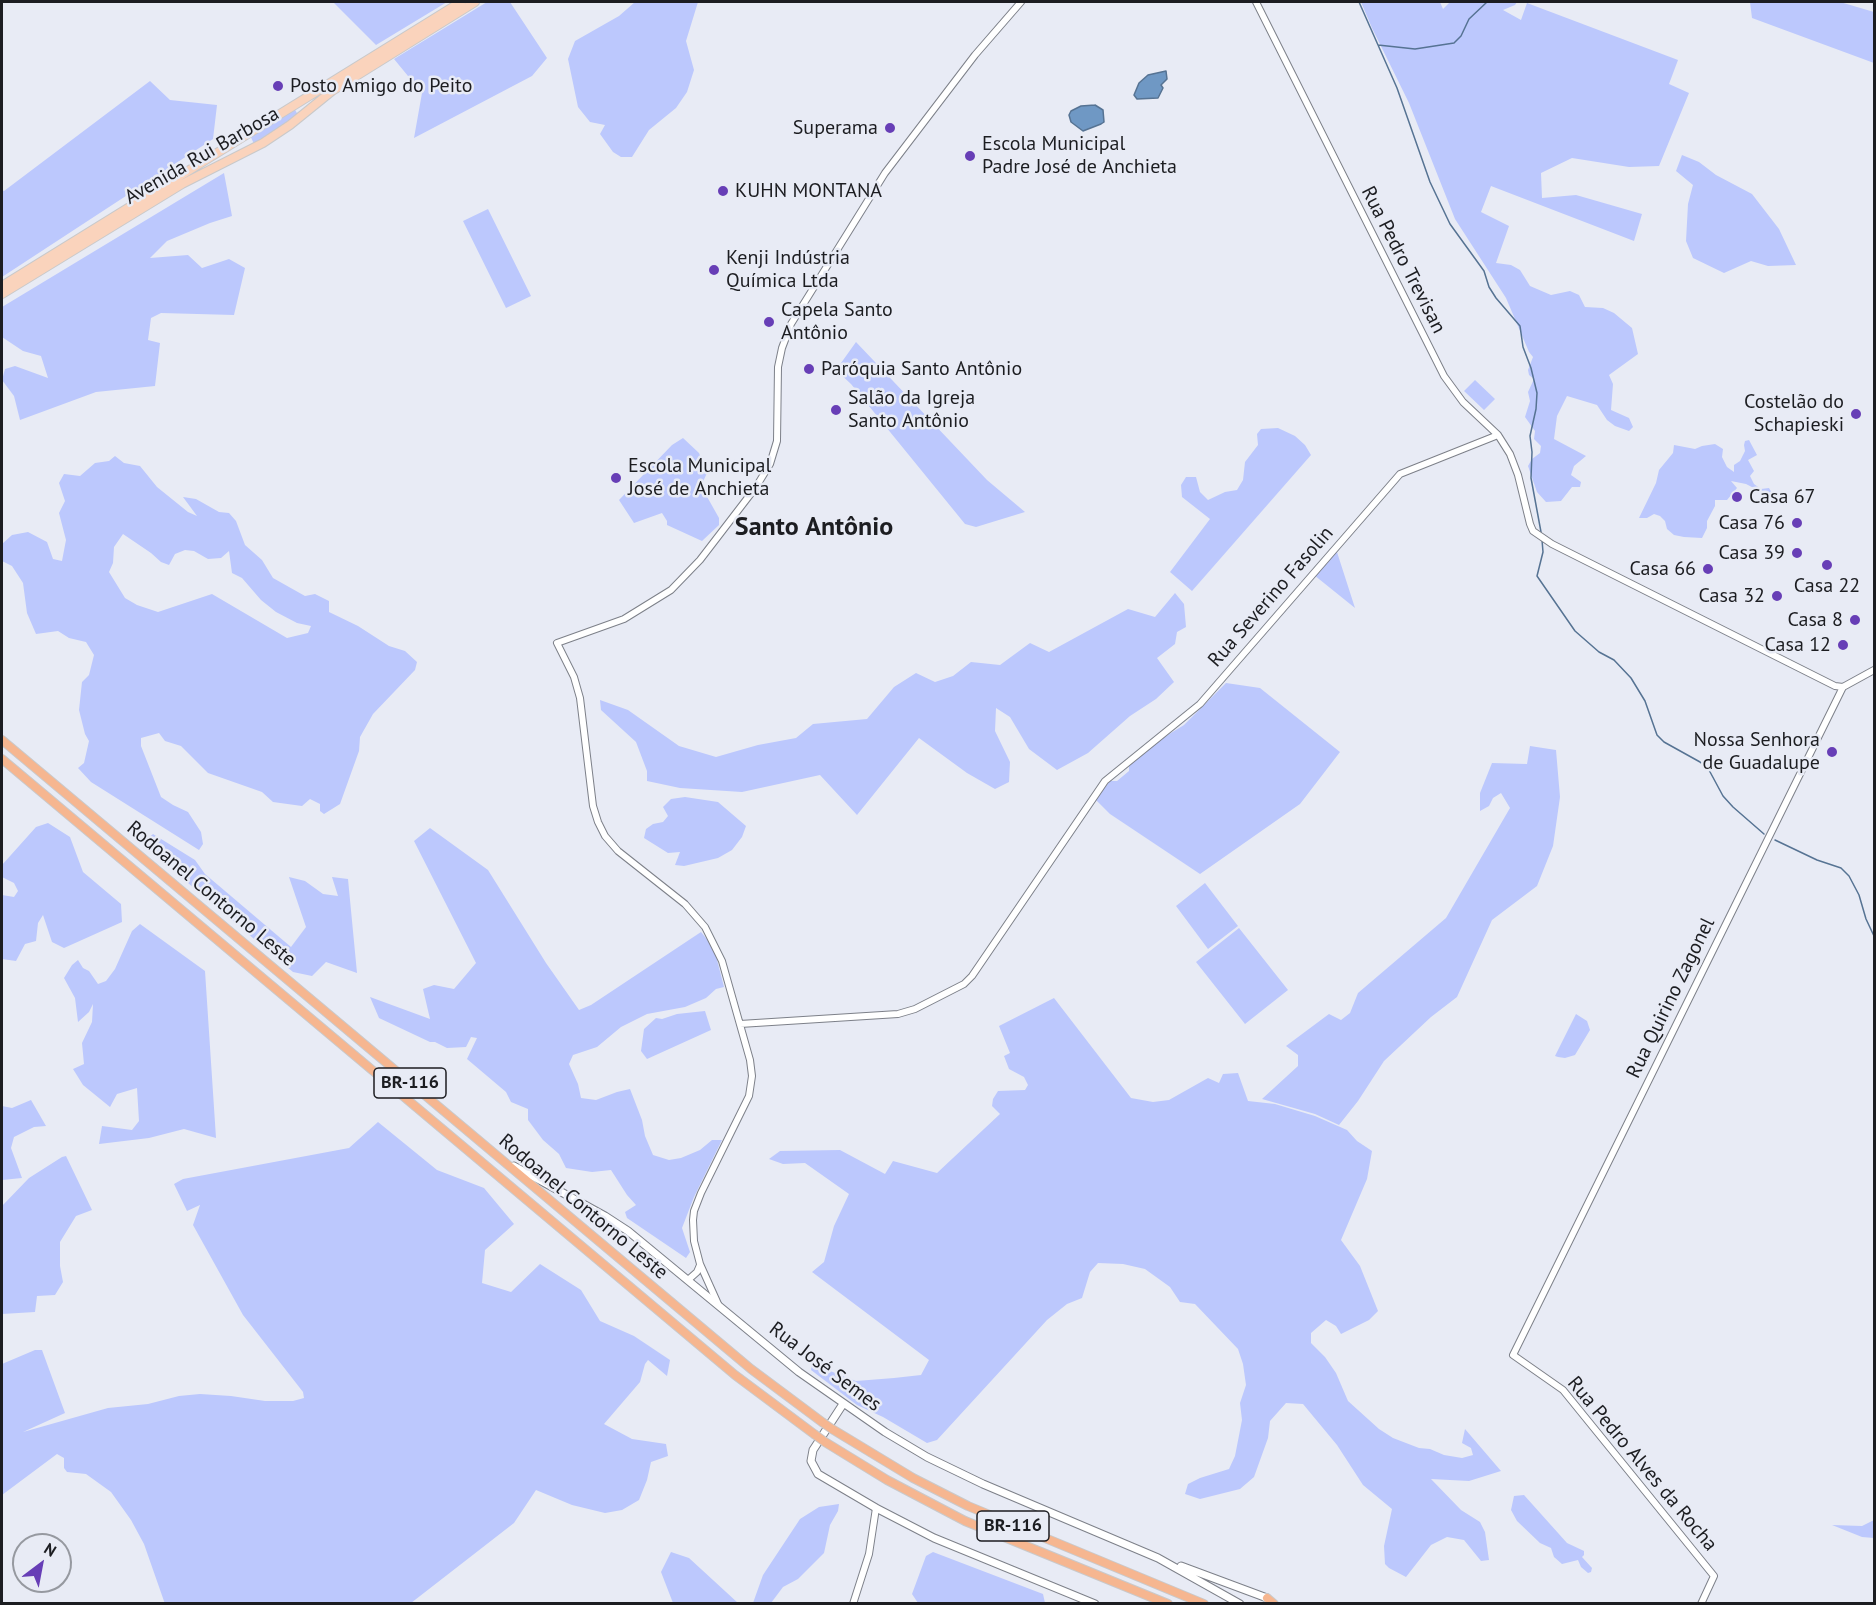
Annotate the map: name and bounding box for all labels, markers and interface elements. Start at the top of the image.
place label: Posto Amigo do Peito [290,74,472,98]
marker: Posto Amigo do Peito [271,79,285,93]
street label: Avenida Rui Barbosa [121,102,283,210]
place label: Superama [793,116,878,140]
marker: Superama [883,121,897,135]
place label: Escola Municipal Padre José de Anchieta [982,132,1177,179]
marker: Escola Municipal Padre José de Anchieta [963,149,977,163]
place label: KUHN MONTANA [735,179,882,203]
street label: Rua Pedro Trevisan [1356,182,1450,338]
marker: KUHN MONTANA [716,184,730,198]
place label: Kenji Indústria Química Ltda [726,246,850,293]
marker: Kenji Indústria Química Ltda [707,263,721,277]
place label: Capela Santo Antônio [781,298,893,345]
marker: Capela Santo Antônio [762,315,776,329]
place label: Paróquia Santo Antônio [821,357,1022,381]
marker: Paróquia Santo Antônio [802,362,816,376]
place label: Salão da Igreja Santo Antônio [848,386,975,433]
place label: Costelão do Schapieski [1744,390,1844,437]
marker: Salão da Igreja Santo Antônio [829,403,843,417]
marker: Costelão do Schapieski [1849,407,1863,421]
place label: Escola Municipal José de Anchieta [628,454,771,501]
marker: Escola Municipal José de Anchieta [609,471,623,485]
place label: Casa 67 [1749,485,1815,509]
marker: Casa 67 [1730,490,1744,504]
place label: Casa 76 [1719,511,1785,535]
district label: Santo Antônio [735,512,893,544]
marker: Casa 76 [1790,516,1804,530]
street label: Rua Severino Fasolin [1203,522,1339,672]
place label: Casa 39 [1719,541,1785,565]
marker: Casa 39 [1790,546,1804,560]
place label: Casa 66 [1630,557,1696,581]
marker: Casa 22 [1820,558,1834,572]
marker: Casa 66 [1701,562,1715,576]
place label: Casa 22 [1794,574,1860,598]
place label: Casa 32 [1699,584,1765,608]
marker: Casa 32 [1770,589,1784,603]
place label: Casa 8 [1787,608,1843,632]
marker: Casa 8 [1848,613,1862,627]
place label: Casa 12 [1765,633,1831,657]
marker: Casa 12 [1836,638,1850,652]
place label: Nossa Senhora de Guadalupe [1694,728,1820,775]
marker: Nossa Senhora de Guadalupe [1825,745,1839,759]
street label: Rodoanel Contorno Leste [122,816,300,972]
street label: Rua Quirino Zagonel [1622,914,1720,1082]
road number: BR-116 [374,1068,446,1098]
street label: Rodoanel Contorno Leste [494,1129,672,1285]
street label: Rua José Semes [764,1317,886,1417]
street label: Rua Pedro Alves da Rocha [1562,1372,1722,1556]
road number: BR-116 [977,1511,1049,1541]
north arrow [12,1533,72,1593]
text: N [41,1538,60,1561]

